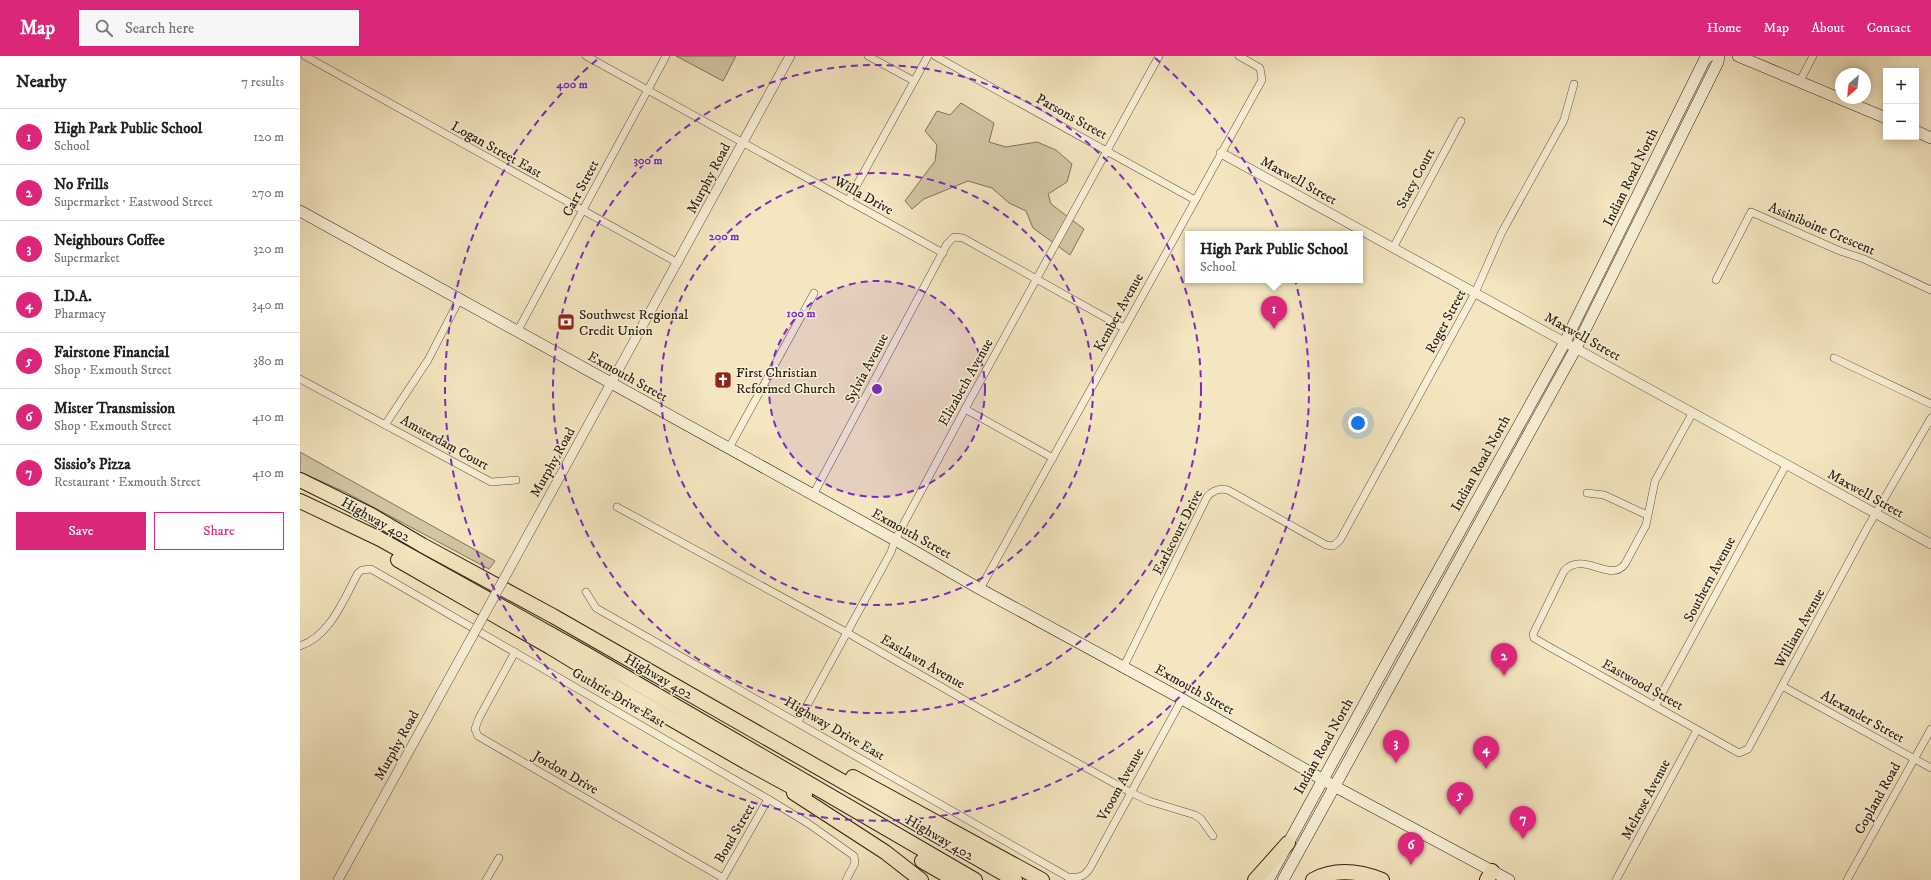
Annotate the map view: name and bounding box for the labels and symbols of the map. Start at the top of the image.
north arrow [1835,68,1871,104]
text: 400 m [555,77,588,92]
street label: Parsons Street [1033,90,1111,144]
street label: Logan Street East [448,117,546,183]
street label: Indian Road North [1599,125,1663,229]
street label: Murphy Road [683,140,735,217]
street label: Stacy Court [1392,145,1440,212]
street label: Maxwell Street [1257,152,1340,210]
text: 300 m [634,153,662,168]
street label: Carr Street [558,157,604,220]
street label: Willa Drive [830,172,896,220]
street label: Assiniboine Crescent [1765,198,1878,260]
text: 200 m [709,229,739,244]
street label: Kember Avenue [1090,270,1148,355]
street label: Roger Street [1422,286,1470,357]
pin: 1 [1261,296,1287,329]
place label: Southwest Regional Credit Union [579,306,689,340]
text: 100 m [787,306,815,321]
street label: Maxwell Street [1541,308,1624,366]
bank icon: Southwest Regional Credit Union [556,312,576,332]
street label: Sylvia Avenue [841,330,893,407]
street label: Elizabeth Avenue [934,335,997,429]
street label: Exmouth Street [584,347,671,407]
place label: First Christian Reformed Church [736,364,836,398]
church icon: First Christian Reformed Church [713,370,733,390]
centre of rings [870,382,884,396]
street label: Amsterdam Court [397,411,492,475]
street label: Indian Road North [1447,412,1515,515]
your location [1348,413,1368,433]
street label: Murphy Road [526,424,580,501]
street label: Maxwell Street [1824,465,1907,523]
street label: Earlscourt Drive [1149,487,1207,578]
street label: Highway 402 [338,493,413,546]
street label: Exmouth Street [868,504,955,564]
street label: Southern Avenue [1680,533,1740,625]
street label: William Avenue [1770,585,1829,672]
street label: Eastlawn Avenue [877,630,968,693]
pin: 2 [1491,643,1517,676]
street label: Highway 402 [621,650,696,704]
street label: Eastwood Street [1599,655,1687,715]
street label: Exmouth Street [1151,660,1238,720]
street label: Guthrie Drive East [568,664,669,732]
street label: Alexander Street [1817,686,1908,748]
street label: Highway Drive East [781,693,888,765]
street label: Indian Road North [1290,695,1358,798]
street label: Murphy Road [370,707,424,784]
pin: 3 [1383,730,1409,763]
pin: 4 [1473,736,1499,769]
street label: Vroom Avenue [1093,745,1148,825]
street label: Jordon Drive [528,746,602,799]
street label: Melrose Avenue [1617,756,1675,843]
street label: Copland Road [1851,759,1905,838]
pin: 5 [1447,782,1473,815]
street label: Bond Street [711,800,759,867]
pin: 7 [1510,806,1536,839]
street label: Highway 402 [902,811,977,865]
pin: 6 [1398,832,1424,865]

